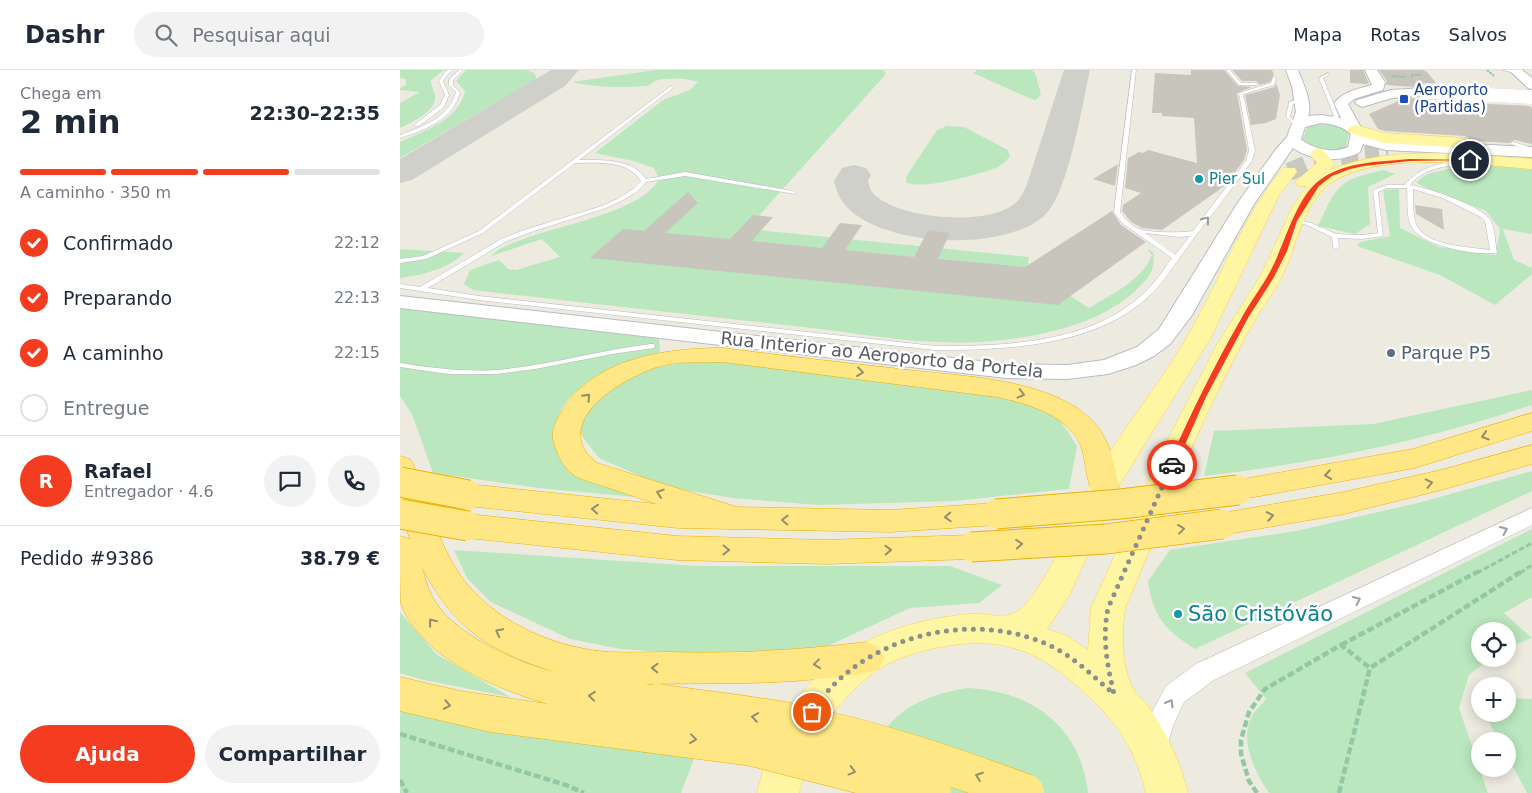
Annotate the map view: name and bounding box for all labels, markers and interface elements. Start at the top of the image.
search box [134,12,484,57]
text: Dashr [25,21,104,49]
icon: search [152,21,180,49]
text: Pesquisar aqui [192,24,331,46]
text: Mapa [1293,24,1342,45]
text: Rotas [1370,24,1421,45]
text: Salvos [1449,24,1507,45]
place label: Aeroporto (Partidas) [1414,81,1488,116]
text: Chega em [20,84,102,103]
marker: Aeroporto (Partidas) [1398,93,1410,105]
text: 22:30–22:35 [250,102,380,124]
text: 2 min [20,103,121,141]
pin [1449,139,1491,181]
icon: home [1456,146,1484,174]
place label: Pier Sul [1209,170,1265,188]
marker: Pier Sul [1193,173,1205,185]
text: A caminho · 350 m [20,183,171,202]
one-way arrow [1200,216,1209,225]
icon: check [20,229,48,257]
text: Confirmado [63,232,173,254]
text: 22:12 [334,233,380,252]
icon: check [20,284,48,312]
text: Preparando [63,287,172,309]
text: 22:13 [334,288,380,307]
street label: Rua Interior ao Aeroporto da Portela [719,327,1045,382]
icon: check [20,339,48,367]
text: A caminho [63,342,164,364]
place label: Parque P5 [1401,342,1491,363]
text: 22:15 [334,343,380,362]
marker: Parque P5 [1385,347,1397,359]
one-way arrow [856,366,864,377]
one-way arrow [1016,388,1025,399]
one-way arrow [581,394,590,403]
text: Entregue [63,397,149,419]
one-way arrow [1482,431,1490,441]
courier [1147,440,1197,490]
icon: car [1158,451,1186,479]
button: chat [264,455,316,507]
button: phone [328,455,380,507]
text: Rafael [84,460,152,482]
text: R [39,470,53,492]
one-way arrow [1323,470,1332,480]
one-way arrow [1425,478,1434,489]
text: Entregador · 4.6 [84,482,214,501]
one-way arrow [656,489,664,499]
one-way arrow [591,504,599,515]
one-way arrow [1266,511,1275,521]
one-way arrow [943,512,951,523]
one-way arrow [781,514,789,525]
one-way arrow [1177,524,1185,535]
one-way arrow [1499,526,1508,536]
one-way arrow [1015,539,1023,550]
one-way arrow [722,544,730,555]
one-way arrow [885,545,893,555]
text: Pedido #9386 [20,547,154,569]
text: 38.79 € [300,547,380,569]
one-way arrow [1352,595,1361,606]
place label: São Cristóvão [1188,602,1333,626]
marker: São Cristóvão [1172,608,1184,620]
one-way arrow [430,619,438,628]
map controls [1471,622,1516,777]
button: locate [1471,622,1516,667]
one-way arrow [495,628,504,638]
one-way arrow [813,658,821,669]
one-way arrow [651,663,659,674]
button: + [1471,677,1516,722]
one-way arrow [587,691,595,702]
pin [791,691,833,733]
icon: bag [798,698,826,726]
one-way arrow [1164,699,1174,708]
one-way arrow [443,700,452,710]
one-way arrow [750,712,759,722]
button: Ajuda [20,725,195,783]
button: Compartilhar [205,725,380,783]
button: − [1471,732,1516,777]
one-way arrow [689,734,698,744]
one-way arrow [848,765,857,776]
one-way arrow [975,772,984,782]

